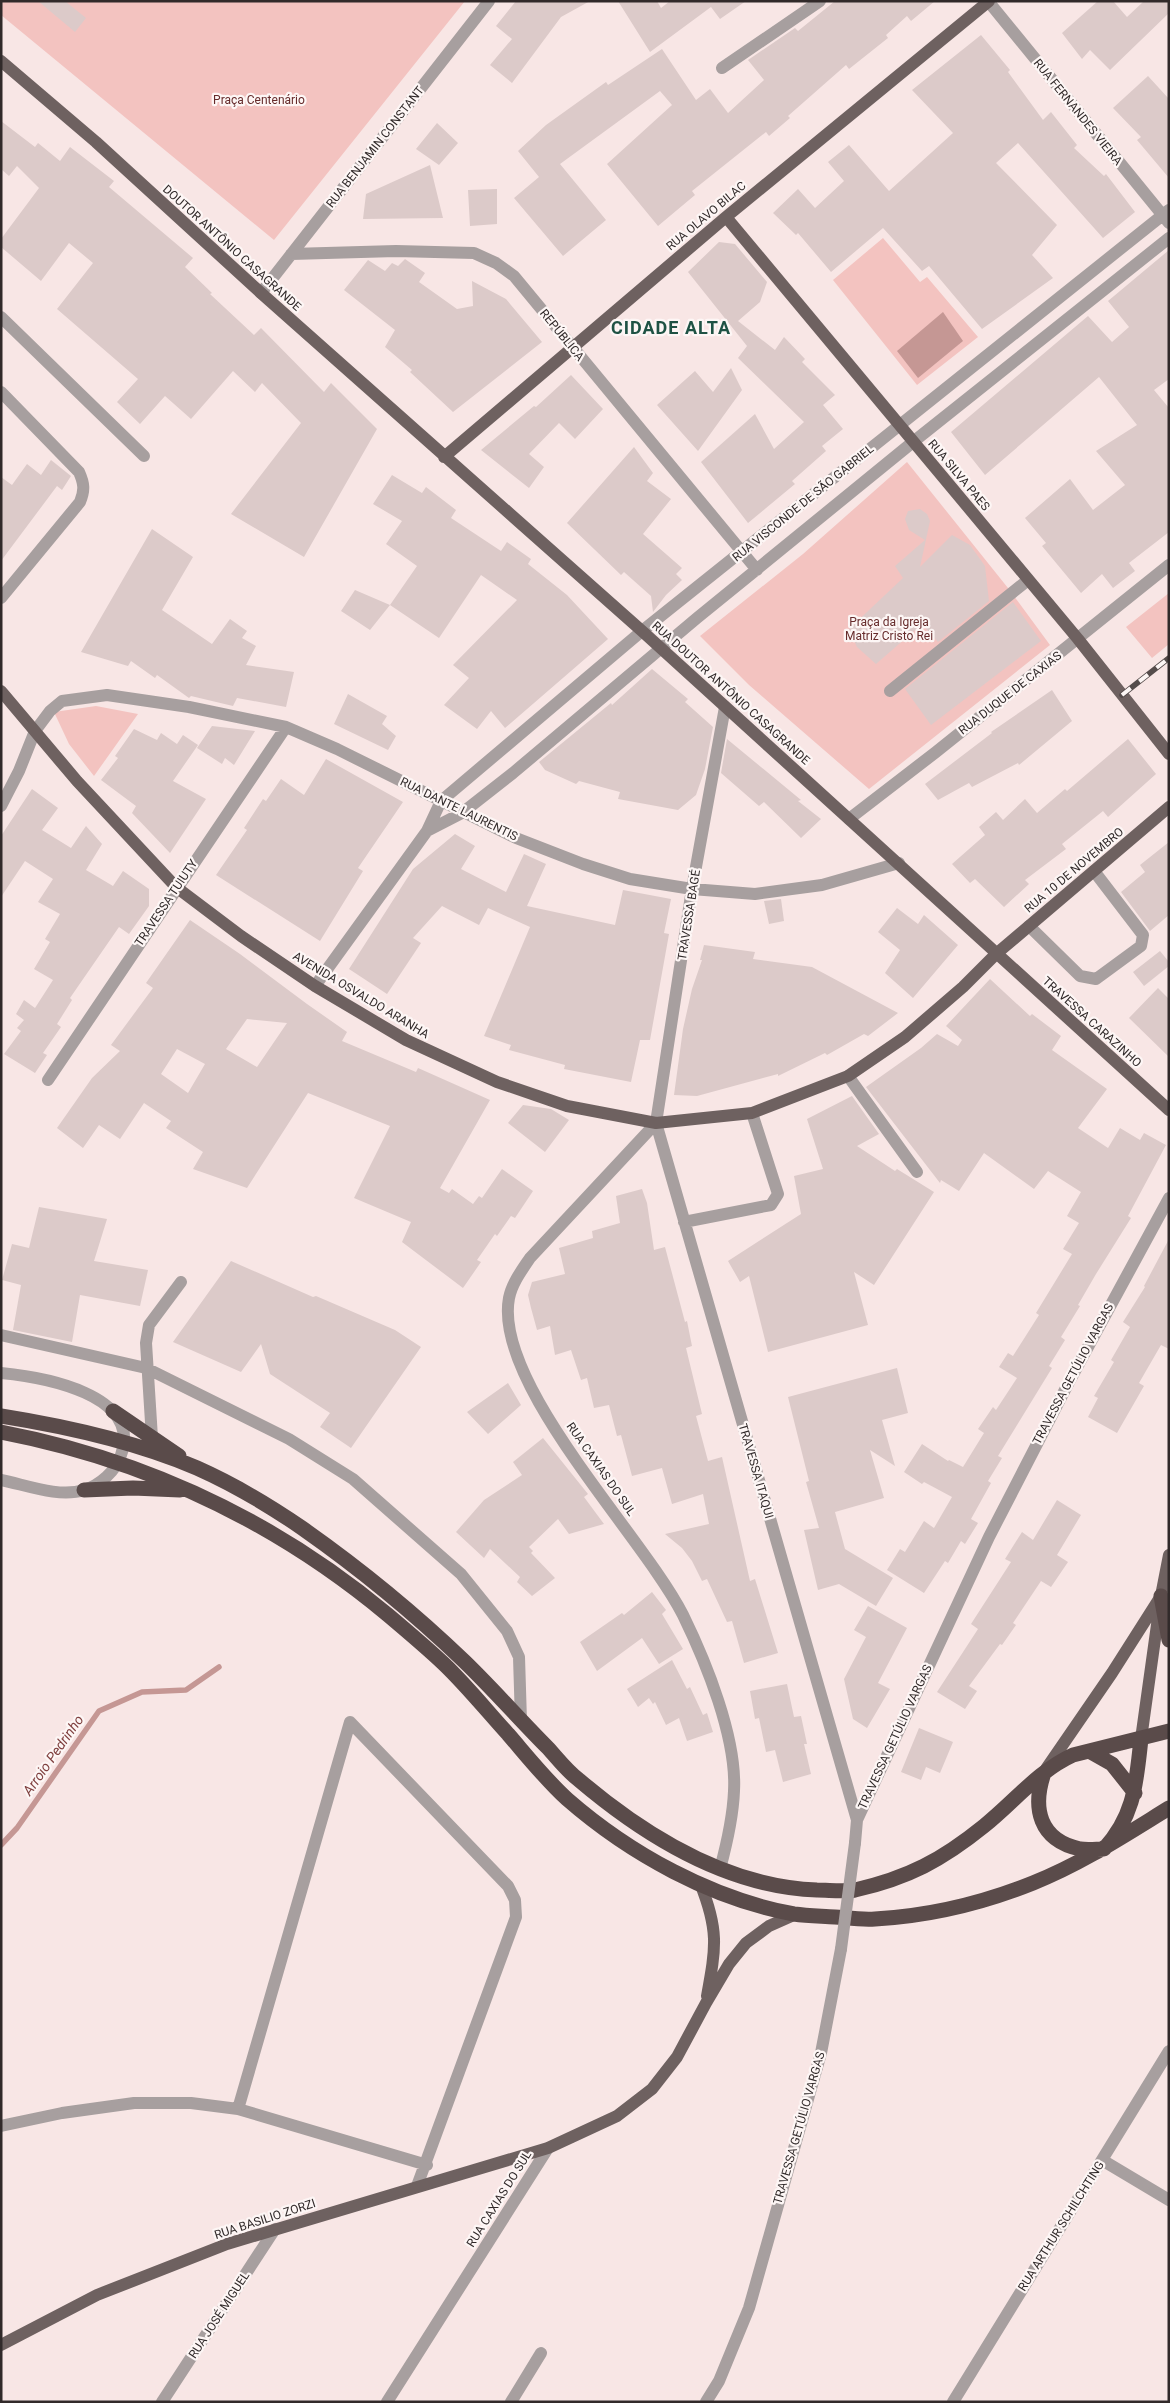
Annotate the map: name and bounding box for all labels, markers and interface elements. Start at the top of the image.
street label: RUA FERNANDES VIEIRA [1031,56,1125,168]
street label: RUA BENJAMIN CONSTANT [323,84,427,210]
park label: Praça Centenário [213,93,305,107]
street label: RUA OLAVO BILAC [663,178,749,253]
street label: DOUTOR ANTÔNIO CASAGRANDE [160,181,305,314]
street label: REPÚBLICA [537,306,588,364]
district label: CIDADE ALTA [611,317,731,338]
street label: RUA SILVA PAES [925,437,993,513]
street label: RUA VISCONDE DE SÃO GABRIEL [728,440,877,564]
park label: Praça da Igreja Matriz Cristo Rei [845,615,933,643]
street label: RUA DOUTOR ANTÔNIO CASAGRANDE [649,618,813,768]
street label: RUA DUQUE DE CAXIAS [956,649,1064,737]
street label: RUA DANTE LAURENTIS [398,774,520,844]
street label: RUA 10 DE NOVEMBRO [1022,825,1126,915]
street label: TRAVESSA TUIUTY [132,856,201,949]
street label: TRAVESSA BAGÉ [674,868,703,961]
street label: AVENIDA OSVALDO ARANHA [290,949,432,1041]
street label: TRAVESSA CARAZINHO [1040,974,1144,1070]
street label: TRAVESSA GETÚLIO VARGAS [1029,1301,1116,1447]
street label: RUA CAXIAS DO SUL [563,1420,639,1519]
street label: TRAVESSA ITAQUI [736,1422,776,1520]
street label: TRAVESSA GETÚLIO VARGAS [854,1662,935,1812]
water label: Arroio Pedrinho [19,1712,87,1799]
street label: TRAVESSA GETÚLIO VARGAS [770,2050,827,2206]
street label: RUA CAXIAS DO SUL [464,2148,535,2250]
street label: RUA ARTHUR SCHILCHTING [1015,2158,1107,2294]
street label: RUA BASILIO ZORZI [213,2196,317,2242]
street label: RUA JOSÉ MIGUEL [185,2268,253,2361]

